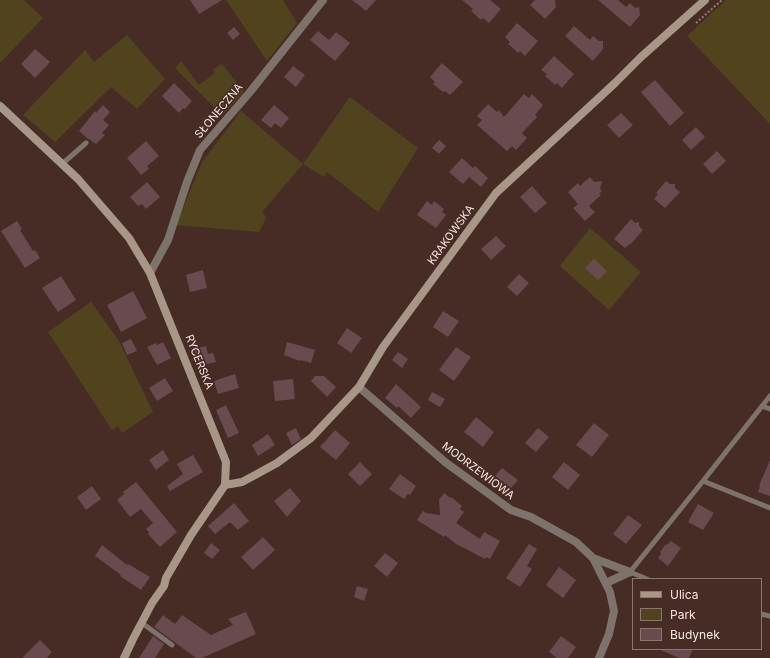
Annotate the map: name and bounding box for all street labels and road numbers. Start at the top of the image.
street label: SŁONECZNA [192,81,246,141]
street label: KRAKOWSKA [425,203,477,267]
street label: RYCERSKA [182,333,216,391]
street label: MODRZEWIOWA [439,440,517,502]

